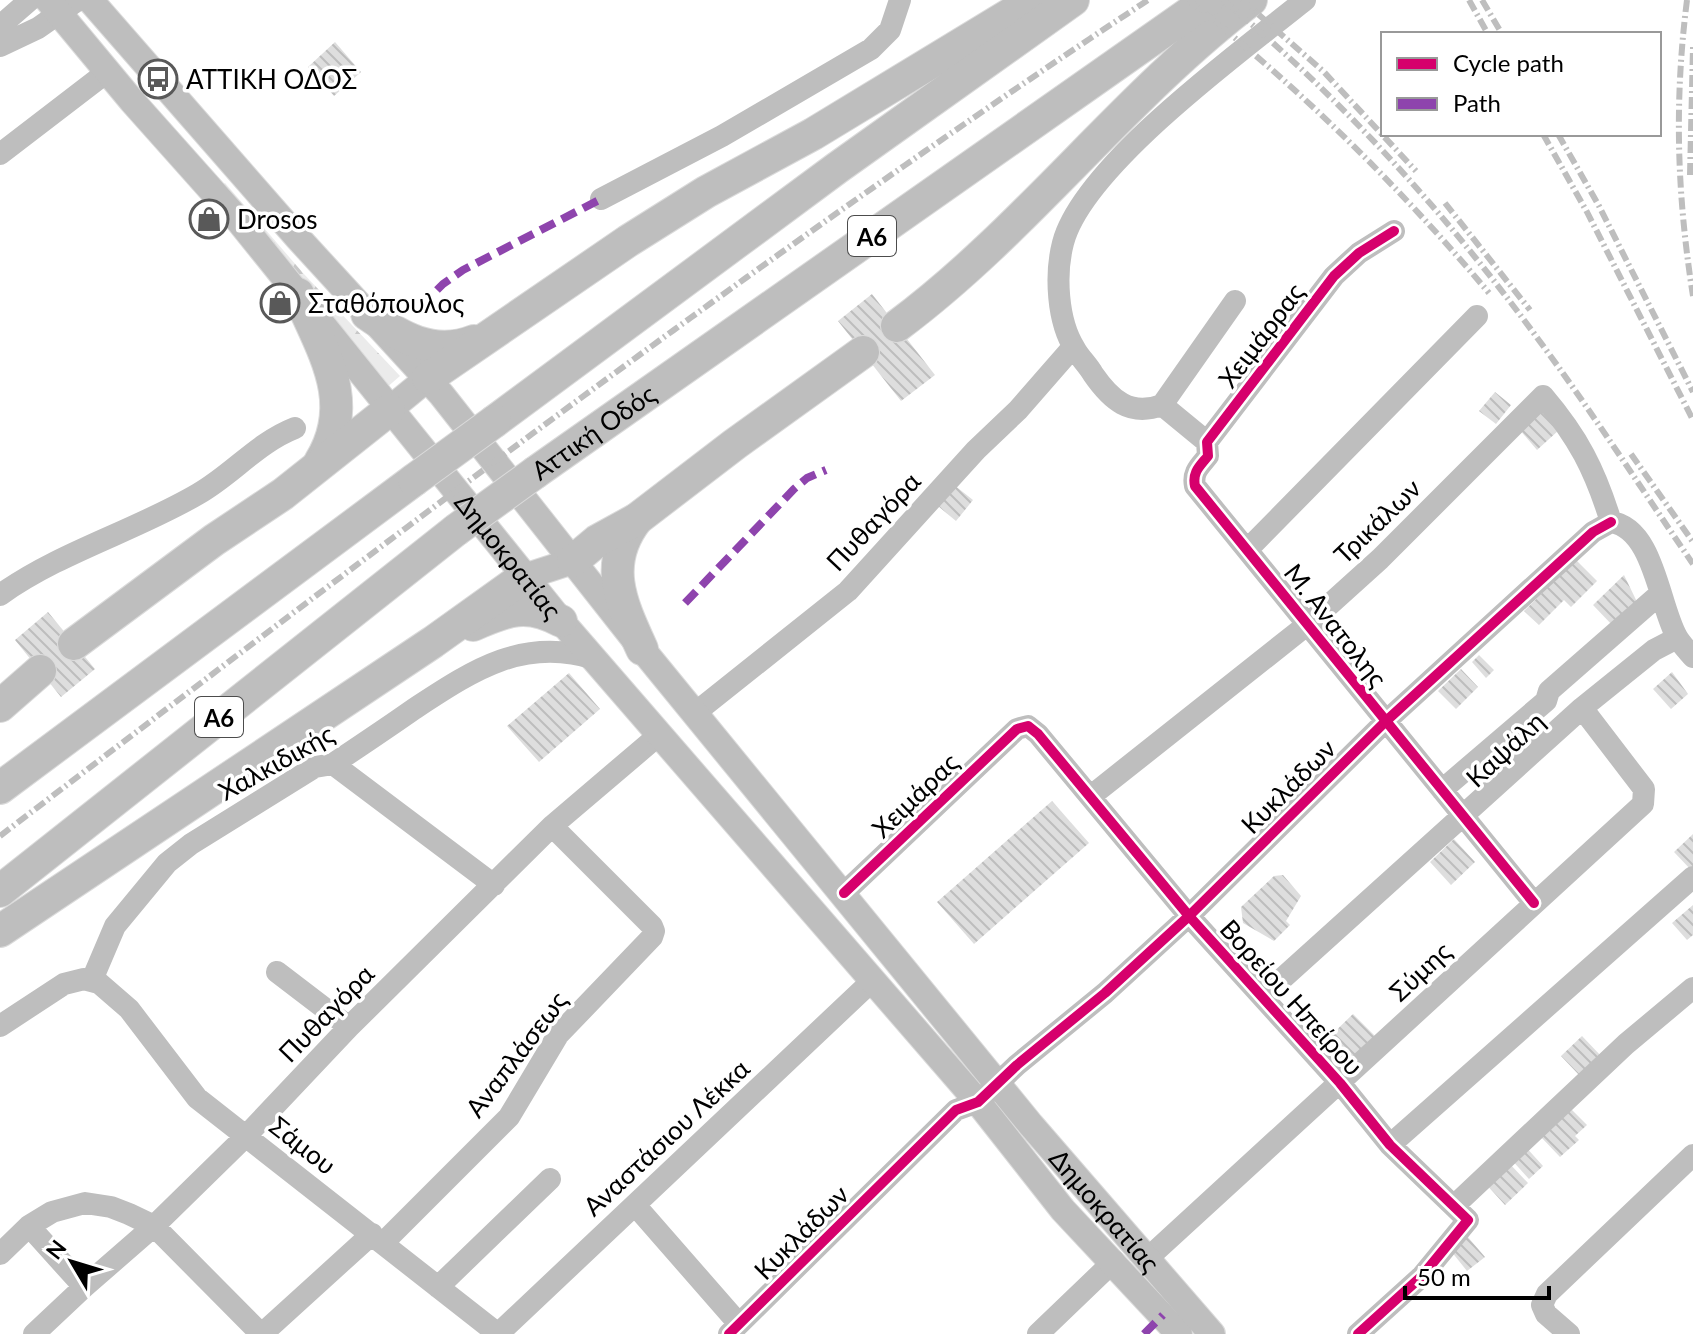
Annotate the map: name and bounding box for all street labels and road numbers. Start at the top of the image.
road number: Α6 [848,216,896,256]
street label: Χειμάρρας [1211,276,1311,394]
street label: Αττική Οδός [525,377,662,486]
street label: Πυθαγόρα [819,465,927,577]
street label: Τρικάλων [1327,472,1427,570]
street label: Δημοκρατίας [448,487,569,625]
street label: Μ. Ανατολης [1278,557,1394,693]
road number: Α6 [195,697,243,737]
street label: Καψάλη [1459,705,1551,793]
street label: Χαλκιδικής [213,717,339,807]
street label: Κυκλάδων [1234,732,1342,840]
street label: Χειμάρας [865,746,965,844]
street label: Βορείου Ηπείρου [1214,913,1370,1081]
street label: Σύμης [1383,935,1457,1007]
street label: Πυθαγόρα [272,957,381,1068]
street label: Αναπλάσεως [458,985,574,1123]
street label: Αναστάσιου Λέκκα [576,1051,756,1222]
street label: Σάμου [264,1109,342,1181]
street label: Δημοκρατίας [1043,1142,1167,1278]
street label: Κυκλάδων [747,1178,855,1286]

